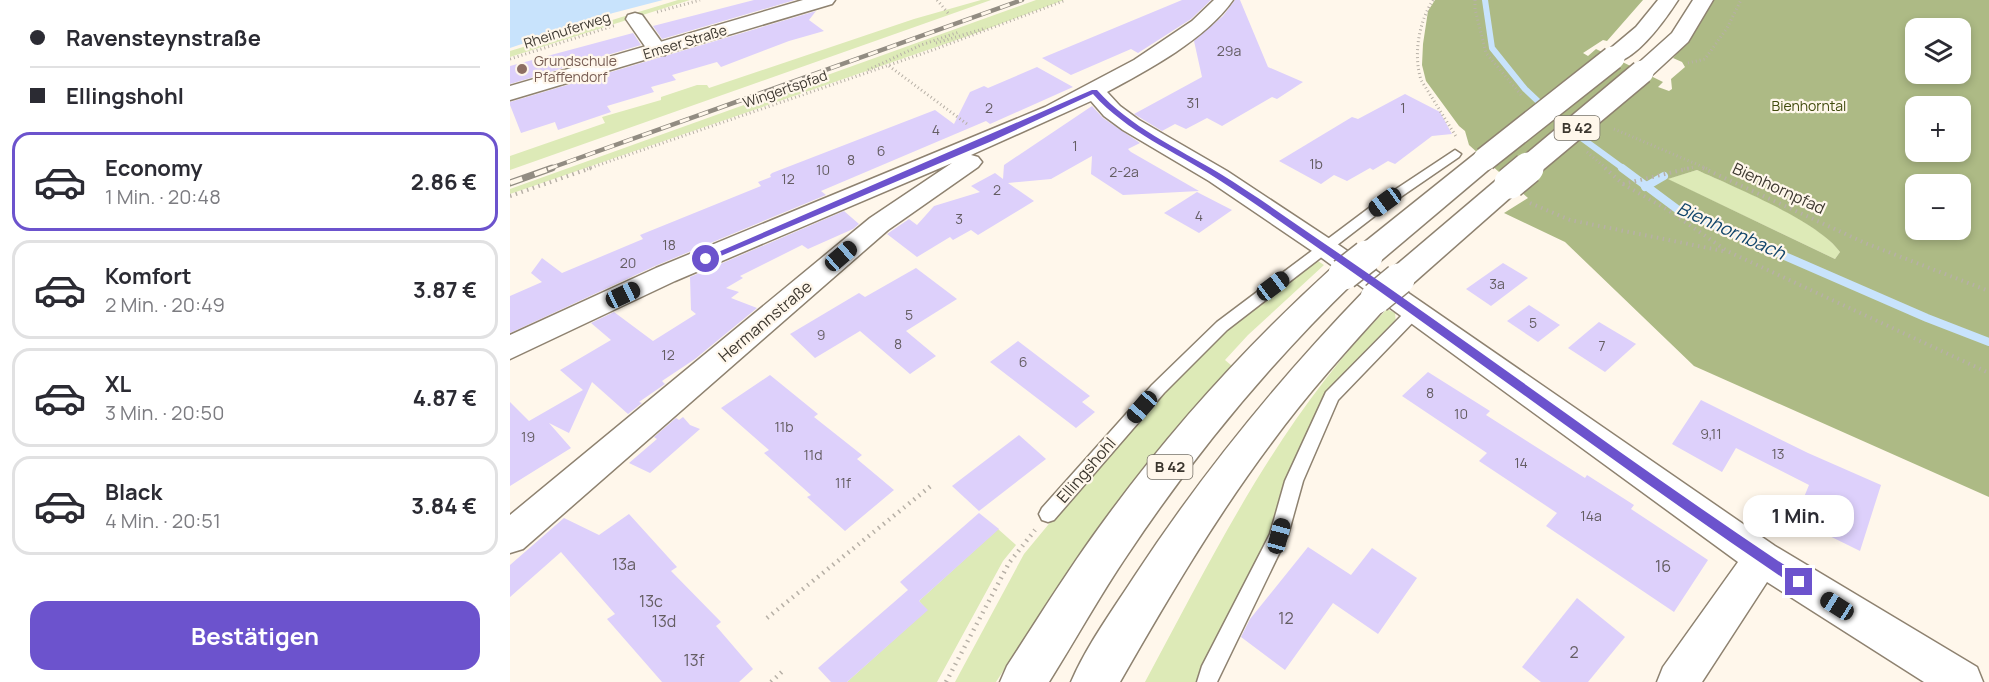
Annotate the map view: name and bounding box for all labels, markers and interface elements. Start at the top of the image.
street label: Rheinuferweg [521,7,613,52]
map controls [1905,18,1971,240]
button: layers [1905,18,1971,84]
street label: Emser Straße [641,20,729,63]
text: Ravensteynstraße [66,23,261,53]
house number: 29a [1217,41,1241,60]
place label: Grundschule Pfaffendorf [534,51,617,86]
marker: Grundschule Pfaffendorf [515,62,529,76]
street label: Wingertspfad [740,65,830,112]
text: Ellingshohl [66,81,184,111]
house number: 31 [1186,93,1200,112]
park label: Bienhorntal [1772,96,1846,115]
button: + [1905,96,1971,162]
house number: 2 [985,98,993,117]
house number: 1 [1400,98,1406,117]
road number: B 42 [1554,116,1600,140]
house number: 4 [932,120,940,139]
house number: 1 [1072,136,1078,155]
house number: 6 [877,141,885,160]
house number: 8 [847,150,855,169]
text: Economy [105,153,203,183]
house number: 1b [1309,154,1323,173]
icon: car [33,155,87,209]
street label: Bienhornpfad [1729,157,1829,219]
house number: 10 [816,160,830,179]
house number: 2-2a [1109,162,1139,181]
text: 2.86 € [411,167,477,197]
house number: 12 [781,169,795,188]
button: − [1905,174,1971,240]
house number: 2 [993,180,1001,199]
text: 1 Min. · 20:48 [105,183,221,210]
car [1365,184,1405,220]
water label: Bienhornbach [1674,196,1790,265]
house number: 4 [1195,206,1203,225]
house number: 3 [955,209,963,228]
house number: 18 [662,235,676,254]
car [822,237,860,275]
route start [692,245,719,272]
house number: 20 [620,253,636,272]
text: Komfort [105,261,192,291]
icon: car [33,263,87,317]
car [1253,268,1293,304]
house number: 3a [1489,274,1505,293]
text: 3.87 € [413,275,477,305]
street label: Hermannstraße [714,275,816,367]
car [603,279,643,311]
text: 2 Min. · 20:49 [105,291,225,318]
house number: 5 [905,305,913,324]
house number: 5 [1529,313,1537,332]
house number: 9 [817,325,825,344]
house number: 8 [894,334,902,353]
house number: 7 [1598,336,1606,355]
house number: 12 [661,345,675,364]
house number: 6 [1019,352,1027,371]
text: XL [105,369,131,399]
icon: car [33,371,87,425]
text: 4.87 € [413,383,477,413]
house number: 8 [1426,383,1434,402]
car [1123,388,1161,426]
text: 3 Min. · 20:50 [105,399,224,426]
house number: 10 [1454,404,1468,423]
house number: 11b [774,417,794,436]
house number: 9,11 [1700,424,1722,443]
house number: 19 [521,427,535,446]
street label: Ellingshohl [1051,433,1121,507]
house number: 13 [1771,444,1785,463]
house number: 11d [803,445,823,464]
house number: 14 [1514,453,1528,472]
road number: B 42 [1148,455,1192,479]
house number: 11f [835,473,851,492]
text: Black [105,477,162,507]
icon: car [33,479,87,533]
text: 3.84 € [411,491,477,521]
callout: 1 Min. [1744,495,1854,537]
text: 1 Min. [1771,502,1826,529]
house number: 14a [1580,506,1602,525]
text: 4 Min. · 20:51 [105,507,221,534]
car [1266,516,1292,556]
house number: 13a [612,553,636,575]
house number: 16 [1655,555,1671,577]
route end [1785,568,1812,595]
car [1817,589,1857,623]
house number: 13c [639,590,663,612]
button: Bestätigen [30,601,480,670]
house number: 12 [1278,607,1294,629]
house number: 13d [652,610,676,632]
house number: 2 [1569,641,1579,663]
house number: 13f [684,649,705,671]

